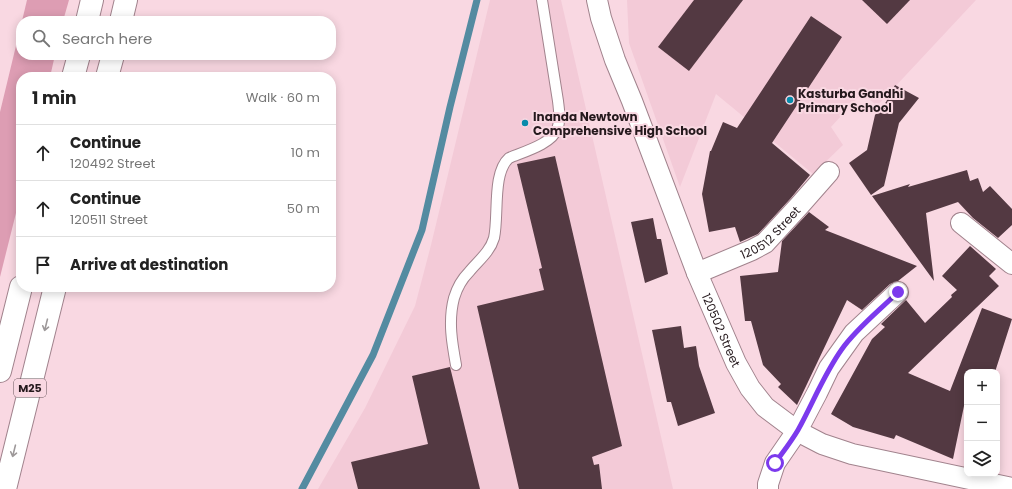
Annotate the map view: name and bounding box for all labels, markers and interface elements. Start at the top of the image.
search box [16,16,336,60]
icon: search [30,27,52,49]
text: Search here [62,28,152,49]
place label: Kasturba Gandhi Primary School [798,85,903,116]
text: 1 min [32,86,76,110]
text: Walk · 60 m [246,88,320,107]
marker: Kasturba Gandhi Primary School [785,95,795,105]
place label: Inanda Newtown Comprehensive High School [533,108,707,139]
marker: Inanda Newtown Comprehensive High School [520,118,530,128]
text: Continue [70,132,141,153]
icon: ahead [32,142,54,164]
text: 10 m [291,143,320,162]
text: 120492 Street [70,154,155,173]
text: Continue [70,188,141,209]
icon: ahead [32,198,54,220]
text: 50 m [287,199,320,218]
street label: 120512 Street [738,202,804,263]
text: 120511 Street [70,210,148,229]
icon: arrive [32,254,54,276]
text: Arrive at destination [70,254,228,275]
route end [889,283,907,301]
street label: 120502 Street [698,290,745,370]
one-way arrow [41,318,49,331]
map controls [964,369,1000,477]
button: + [964,369,1000,405]
road number: M25 [14,379,46,397]
button: − [964,405,1000,441]
button: layers [964,441,1000,477]
one-way arrow [10,444,18,457]
route start [766,454,784,472]

